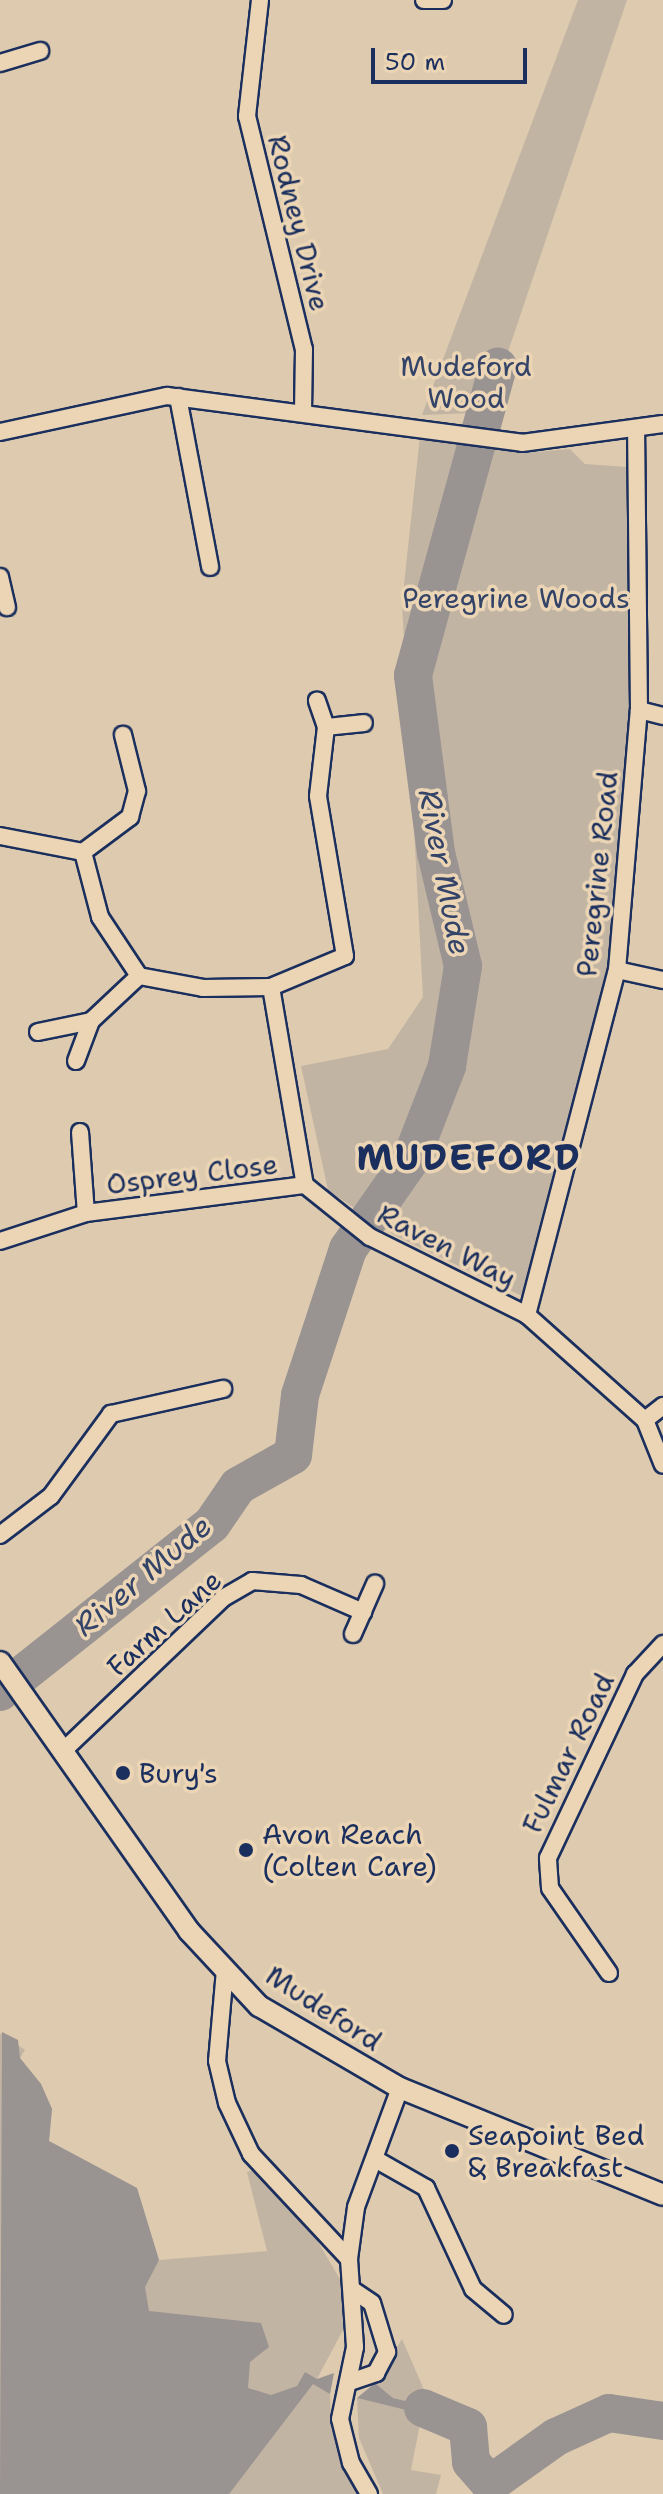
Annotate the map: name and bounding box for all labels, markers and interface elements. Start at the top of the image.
scale bar [375,32,531,82]
text: 50 m [385,46,445,78]
street label: Rodney Drive [261,132,337,314]
park label: Mudeford Wood [400,349,532,415]
park label: Peregrine Woods [402,581,630,615]
street label: Peregrine Road [569,769,625,979]
water label: River Mude [410,786,478,958]
district label: MUDEFORD [356,1136,582,1180]
street label: Osprey Close [104,1147,280,1201]
street label: Raven Way [372,1197,522,1295]
water label: River Mude [67,1508,219,1644]
street label: Farm Lane [100,1563,228,1683]
street label: Fulmar Road [515,1668,621,1838]
place label: Bury's [139,1756,218,1790]
marker: Bury's [114,1764,132,1782]
place label: Avon Reach (Colten Care) [262,1817,437,1883]
marker: Avon Reach (Colten Care) [237,1841,255,1859]
street label: Mudeford [260,1958,388,2058]
place label: Seapoint Bed & Breakfast [468,2118,644,2184]
marker: Seapoint Bed & Breakfast [443,2142,461,2160]

